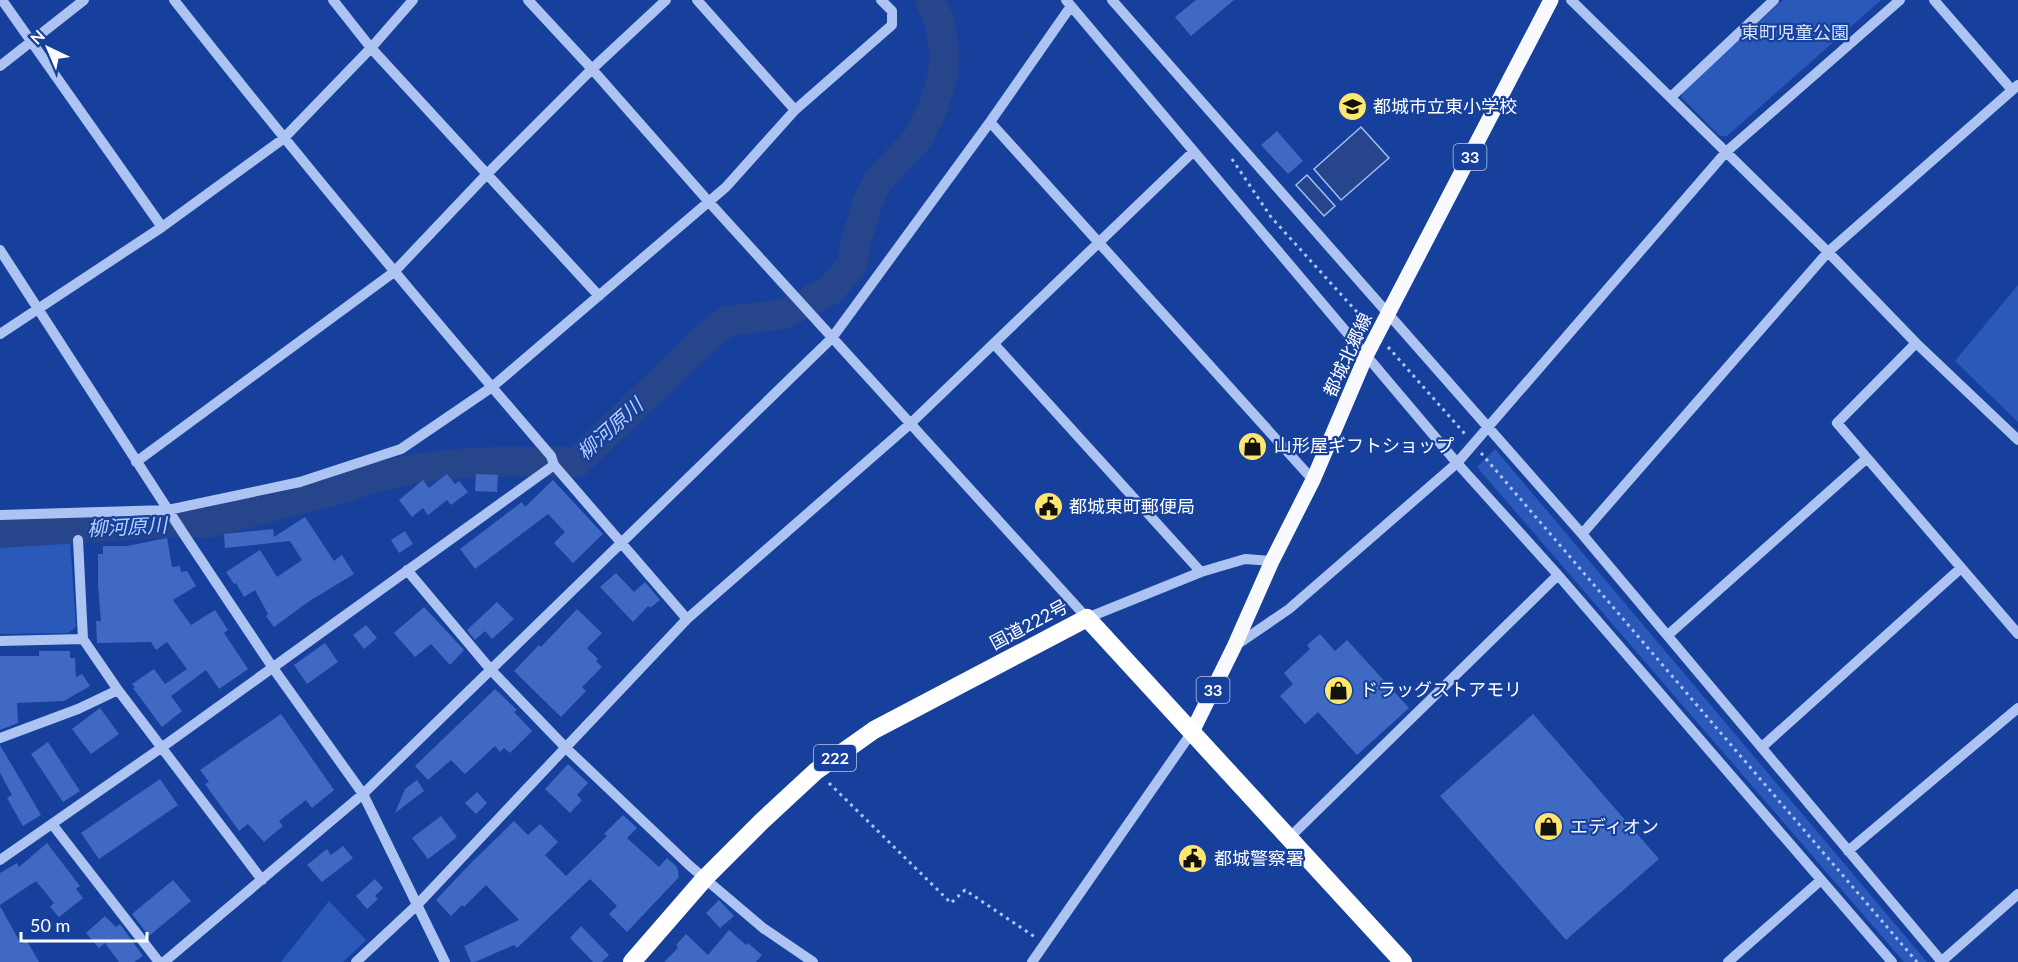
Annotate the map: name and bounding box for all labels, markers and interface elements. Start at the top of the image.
north arrow [18,18,78,78]
park label: 東町児童公園 [1741,21,1849,43]
text: N [26,26,48,48]
school or university icon: 都城市立東小学校 [1336,91,1368,123]
place label: 都城市立東小学校 [1373,95,1517,117]
road number: 33 [1454,144,1486,170]
street label: 都城北郷線 [1318,309,1376,400]
water label: 柳河原川 [572,391,649,464]
shop icon: 山形屋ギフトショップ [1237,430,1269,462]
place label: 山形屋ギフトショップ [1274,434,1454,456]
public building icon: 都城東町郵便局 [1032,491,1064,523]
place label: 都城東町郵便局 [1069,495,1195,517]
water label: 柳河原川 [86,512,170,540]
street label: 国道222号 [986,594,1071,654]
shop icon: ドラッグストアモリ [1323,674,1355,706]
road number: 33 [1196,677,1230,703]
place label: ドラッグストアモリ [1360,678,1522,700]
road number: 222 [814,745,856,771]
shop icon: エディオン [1533,811,1565,843]
place label: エディオン [1570,815,1659,837]
public building icon: 都城警察署 [1177,843,1209,875]
place label: 都城警察署 [1214,847,1304,869]
scale bar [21,905,147,943]
text: 50 m [30,914,70,936]

